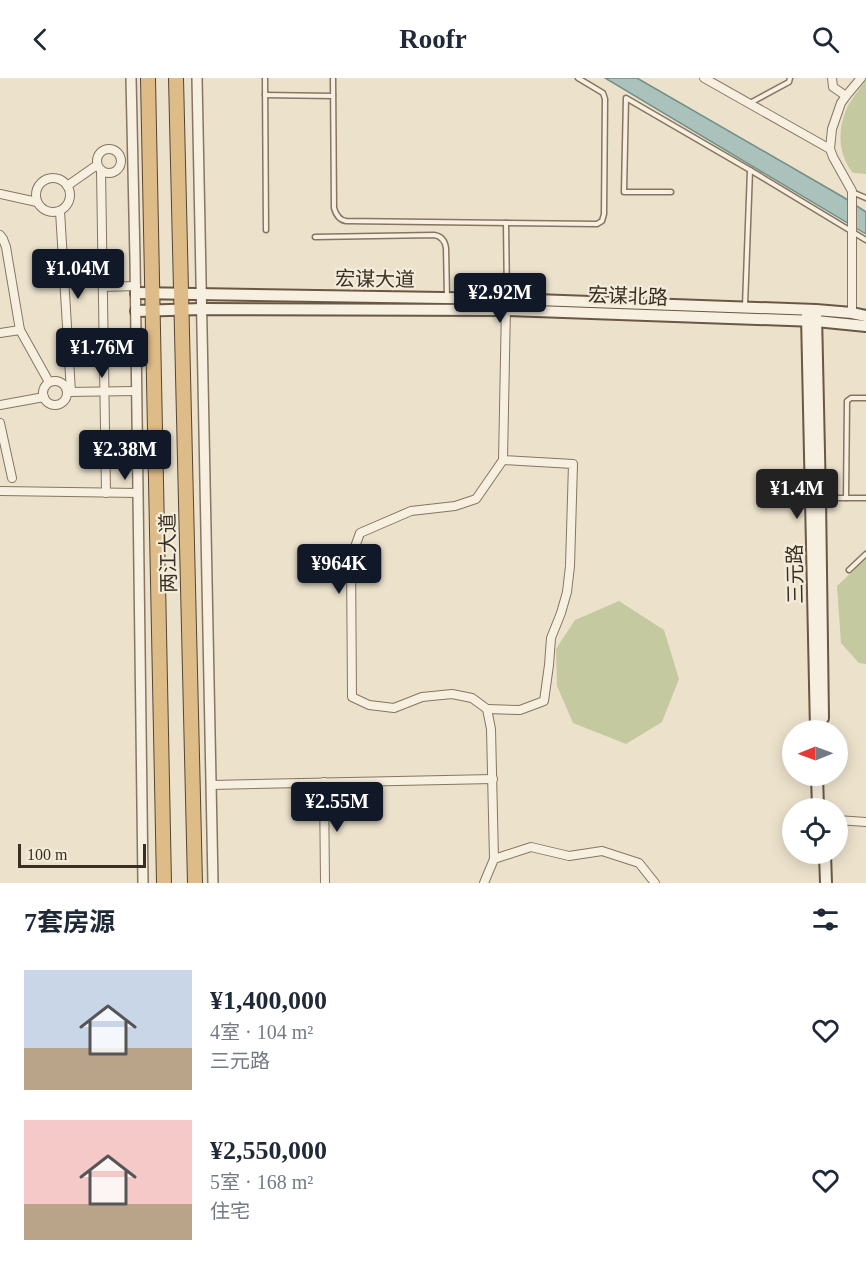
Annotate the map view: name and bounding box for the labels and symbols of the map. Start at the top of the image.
pin: ¥1.04M [29,249,127,300]
street label: 宏谋大道 [335,267,415,291]
pin: ¥2.92M [451,273,549,324]
street label: 宏谋北路 [588,284,668,308]
pin: ¥1.76M [53,328,151,379]
pin: ¥2.38M [76,430,174,481]
pin: ¥1.4M [755,469,839,520]
street label: 两江大道 [156,513,180,593]
pin: ¥964K [297,544,381,595]
street label: 三元路 [783,544,807,604]
north arrow [782,720,848,786]
pin: ¥2.55M [288,782,386,833]
scale bar [18,841,146,868]

